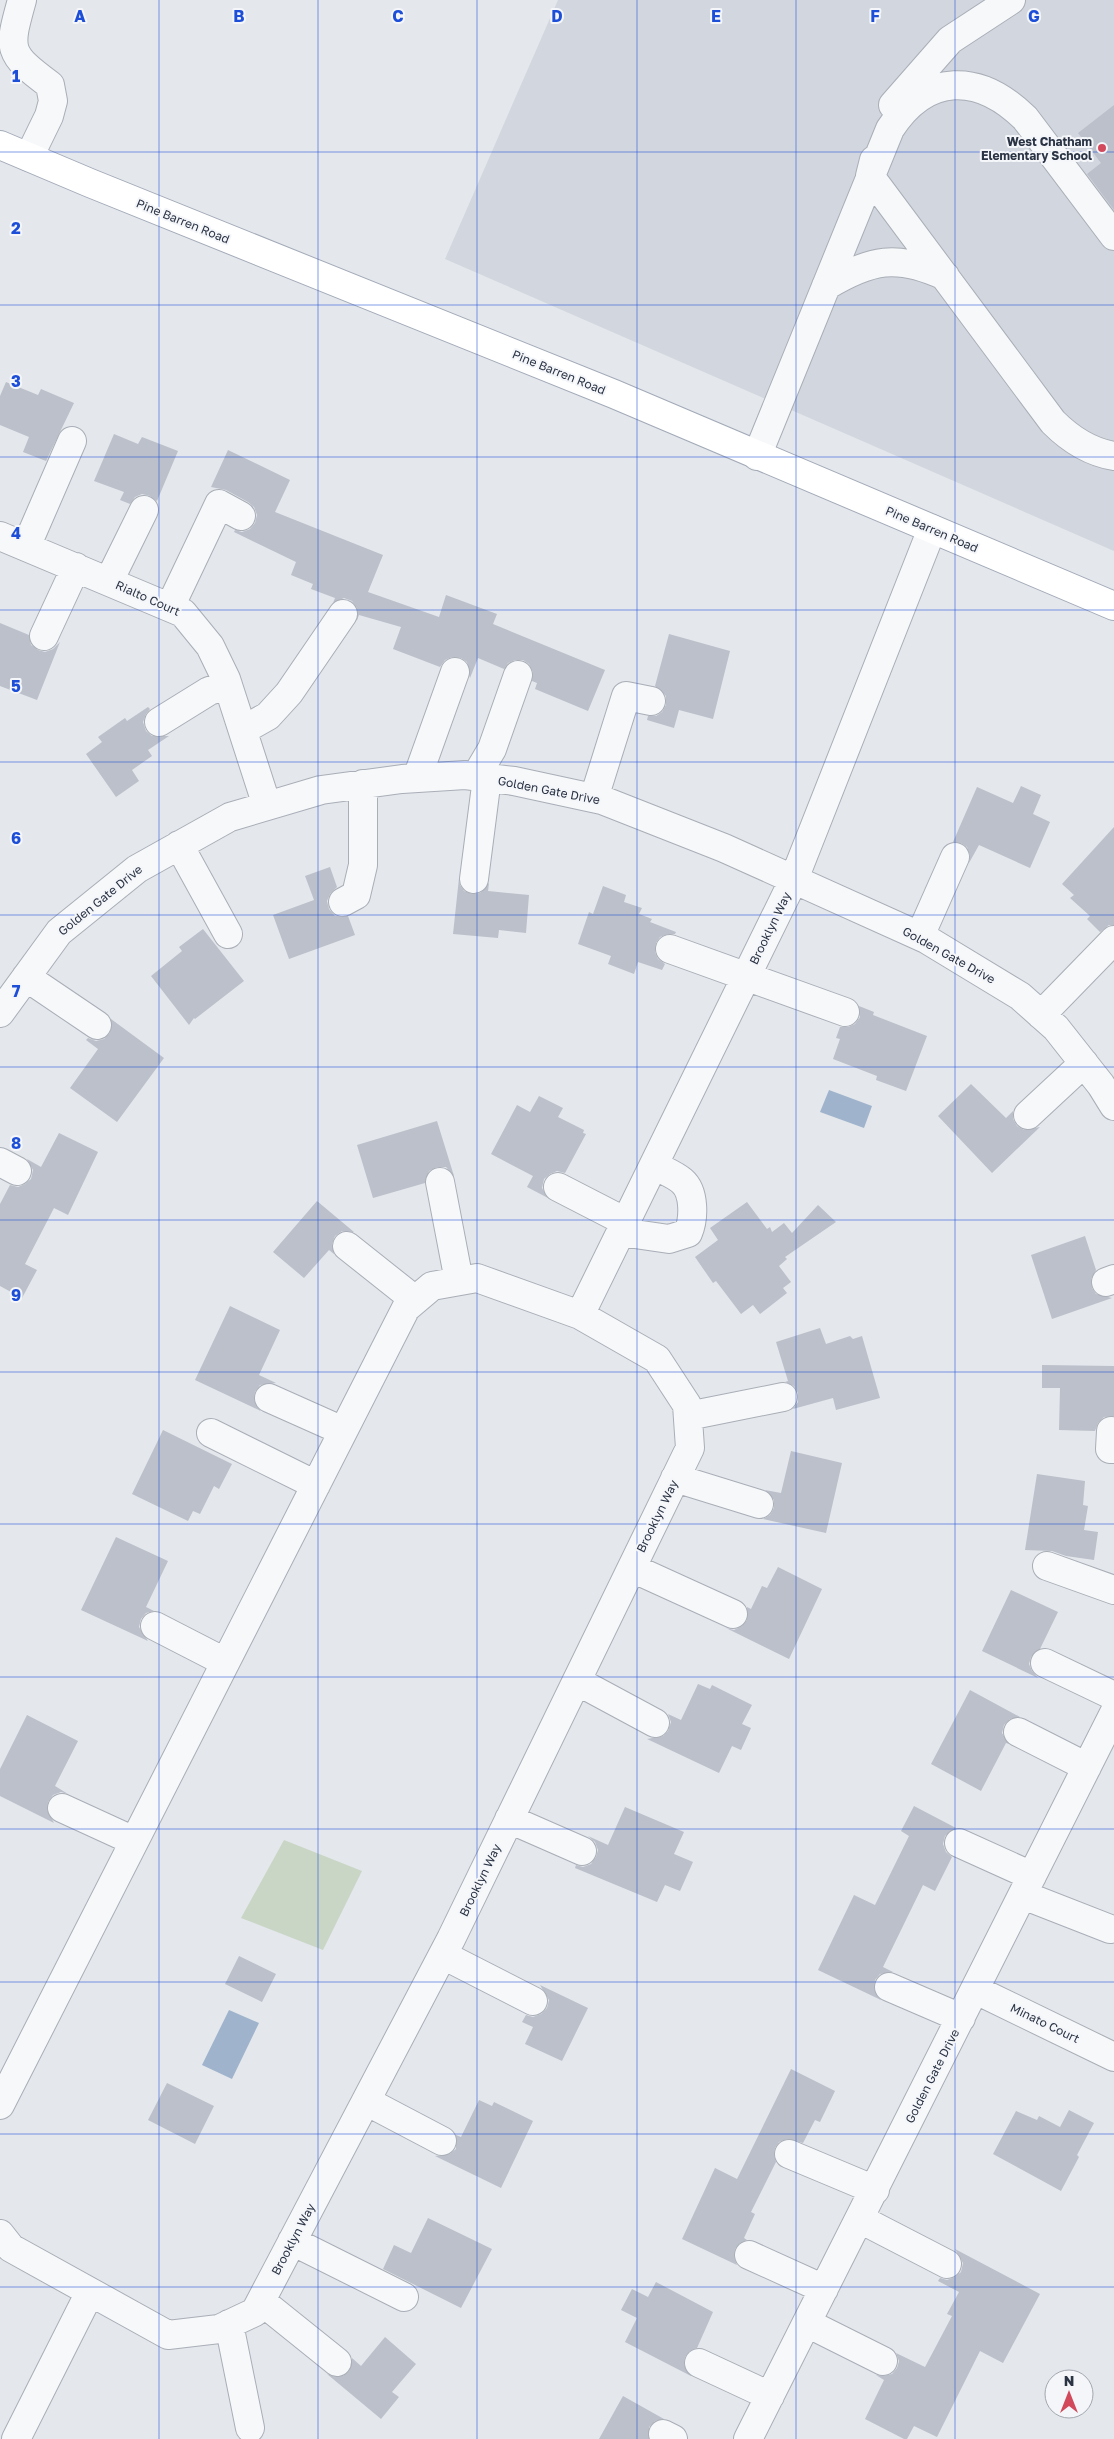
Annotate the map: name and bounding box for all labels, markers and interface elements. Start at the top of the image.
text: A [74,6,86,26]
text: B [233,6,245,26]
text: C [392,6,404,26]
text: D [551,6,563,26]
text: E [711,6,721,26]
text: F [870,6,880,26]
text: G [1028,6,1040,26]
text: 1 [12,66,20,86]
place label: West Chatham Elementary School [981,134,1092,163]
marker: West Chatham Elementary School [1096,142,1108,154]
street label: Pine Barren Road [134,195,232,247]
text: 2 [11,218,21,238]
street label: Pine Barren Road [510,346,608,398]
text: 3 [11,371,21,391]
street label: Pine Barren Road [883,503,981,555]
text: 4 [11,523,21,543]
street label: Rialto Court [113,577,183,619]
text: 5 [11,676,21,696]
street label: Golden Gate Drive [497,773,601,807]
text: 6 [11,828,21,848]
street label: Golden Gate Drive [55,862,145,938]
street label: Brooklyn Way [746,889,794,967]
street label: Golden Gate Drive [900,923,998,987]
text: 7 [12,981,21,1001]
text: 8 [11,1133,21,1153]
text: 9 [11,1285,21,1305]
street label: Brooklyn Way [633,1477,681,1555]
street label: Brooklyn Way [456,1841,504,1919]
street label: Minato Court [1008,2000,1082,2046]
street label: Golden Gate Drive [902,2026,962,2126]
street label: Brooklyn Way [268,2200,318,2277]
north arrow [1044,2369,1094,2419]
text: N [1064,2372,1074,2389]

